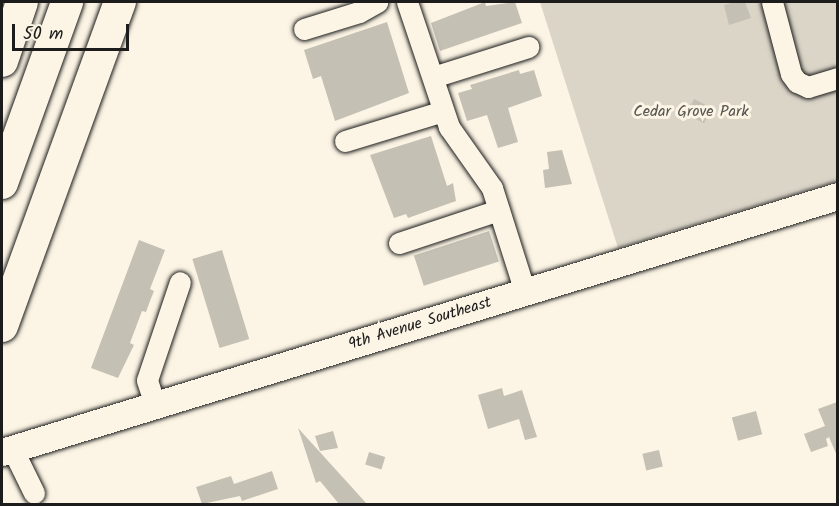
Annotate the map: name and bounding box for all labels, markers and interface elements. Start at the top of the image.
scale bar [15,12,132,50]
text: 50 m [23,20,63,49]
park label: Cedar Grove Park [633,102,749,122]
street label: 9th Avenue Southeast [346,293,494,355]

